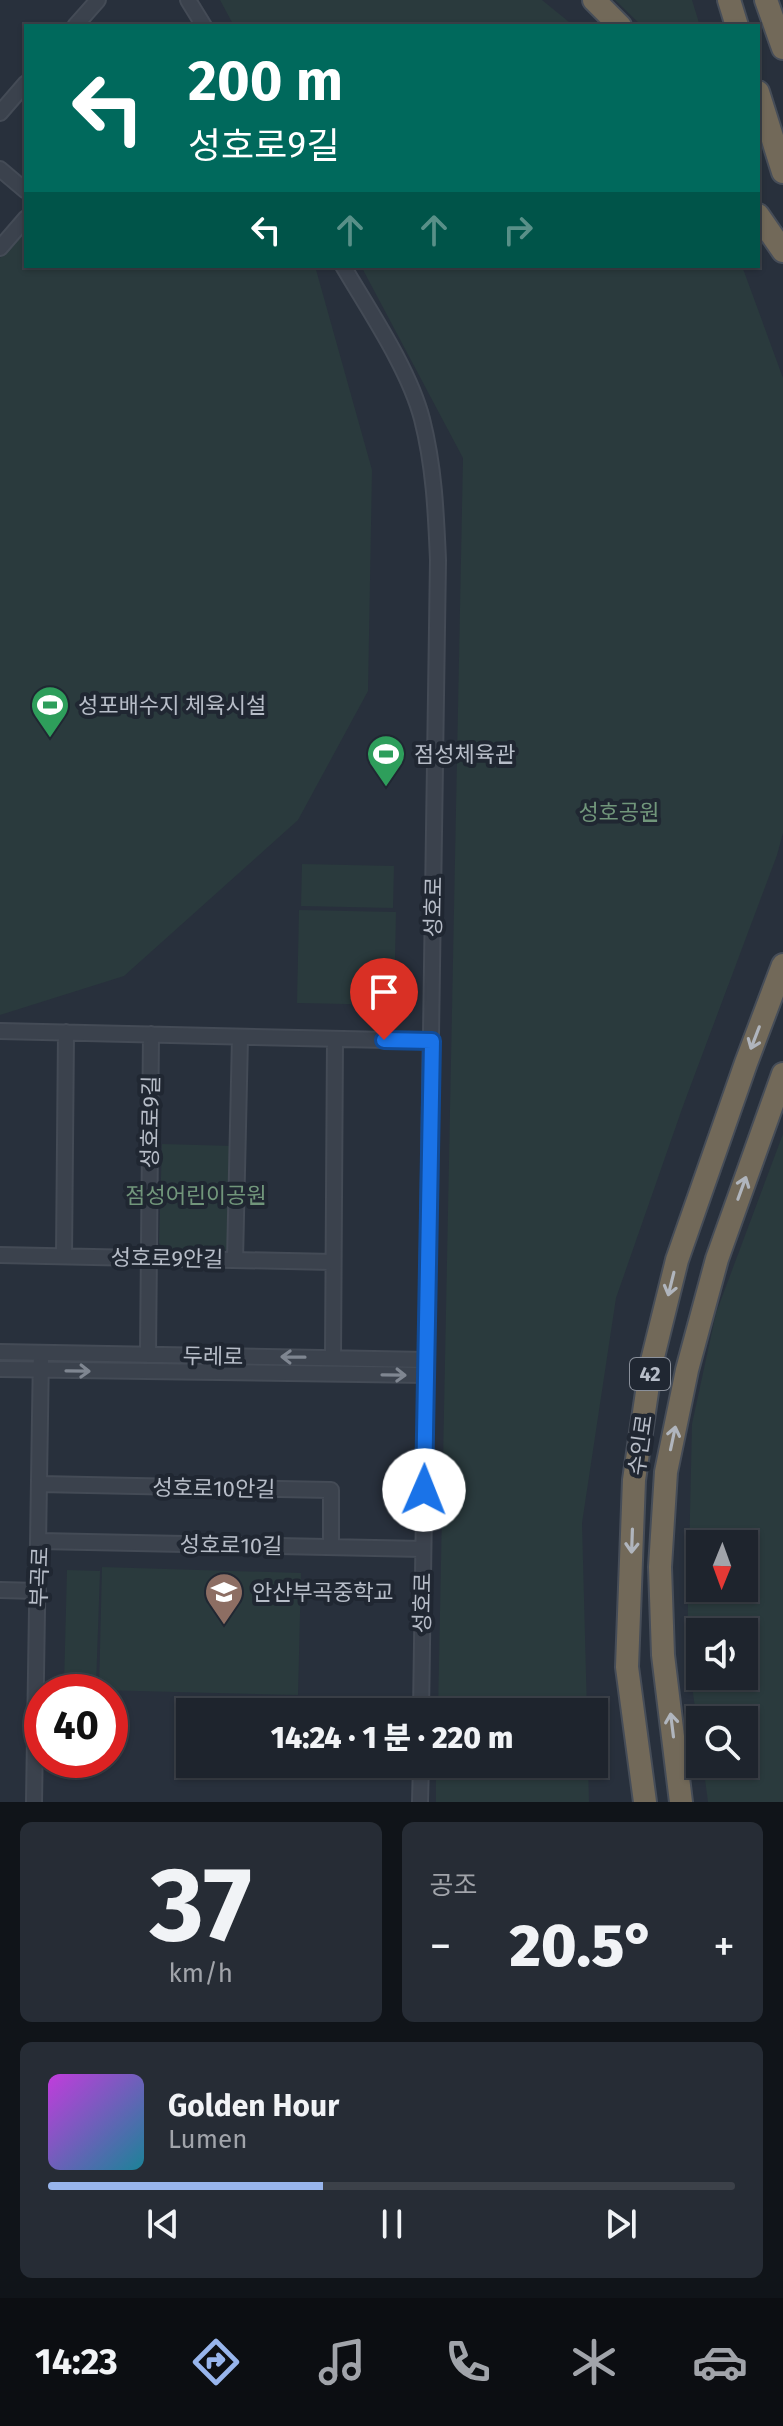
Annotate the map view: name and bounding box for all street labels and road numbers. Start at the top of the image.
street label: 성호로 [419,876,448,938]
street label: 성호로9길 [136,1076,165,1168]
street label: 성호로9안길 [110,1244,224,1273]
street label: 두레로 [182,1342,244,1371]
road number: 42 [630,1358,670,1390]
street label: 수인로 [623,1413,658,1477]
street label: 성호로10안길 [152,1474,276,1503]
street label: 성호로10길 [179,1531,283,1560]
street label: 부곡로 [25,1546,54,1608]
street label: 성호로 [408,1572,437,1634]

